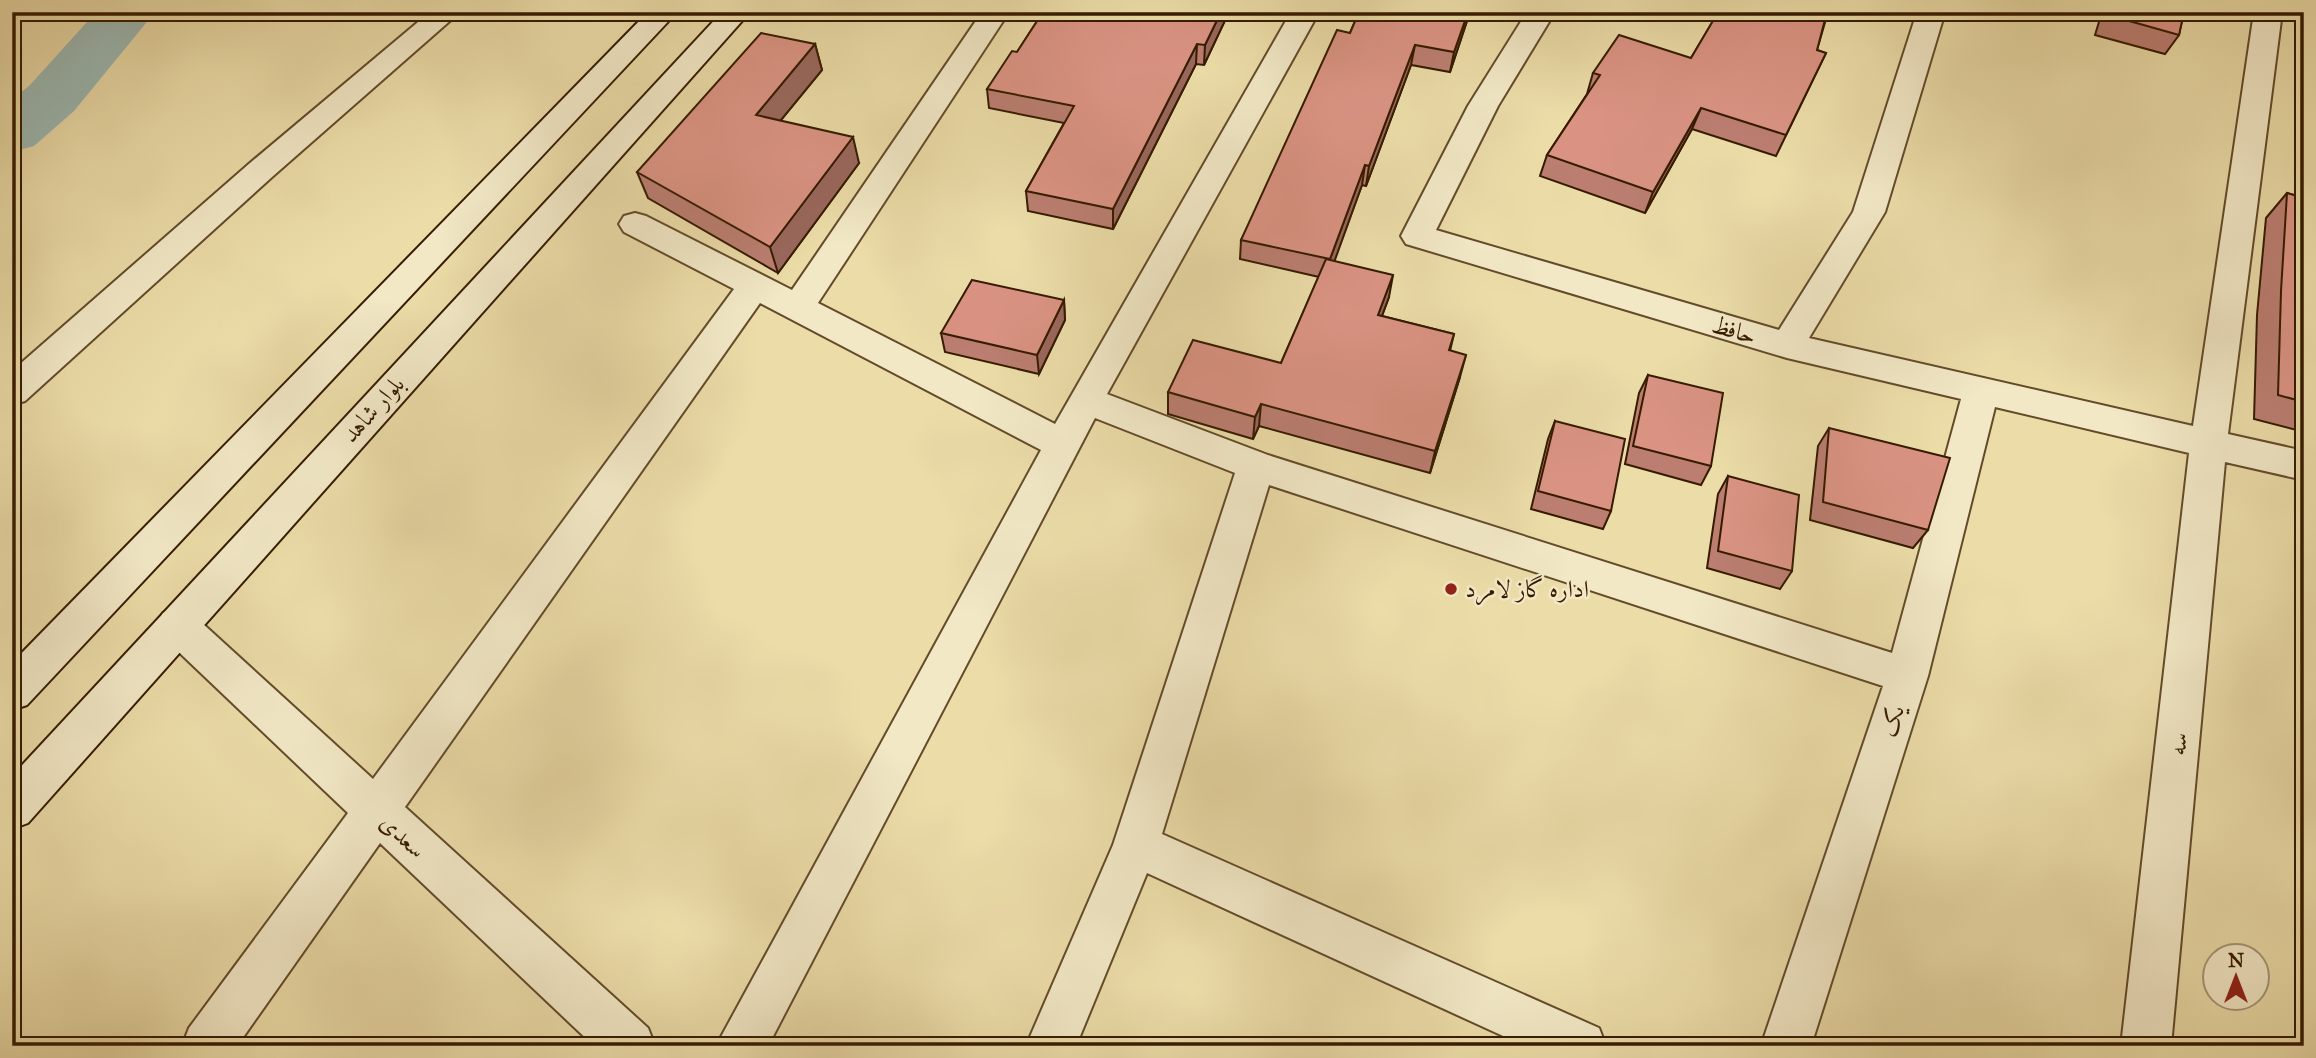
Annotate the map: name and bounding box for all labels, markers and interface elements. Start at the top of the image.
street label: حافظ [1708,309,1760,351]
street label: بلوار شاهد [335,369,411,449]
place label: اداره گاز لامرد [1465,574,1589,606]
marker: اداره گاز لامرد [1443,581,1459,597]
street label: یک [1873,700,1912,741]
street label: سه [2162,731,2194,757]
street label: سعدی [374,807,432,865]
north arrow [2200,942,2270,1012]
text: N [2228,949,2244,972]

